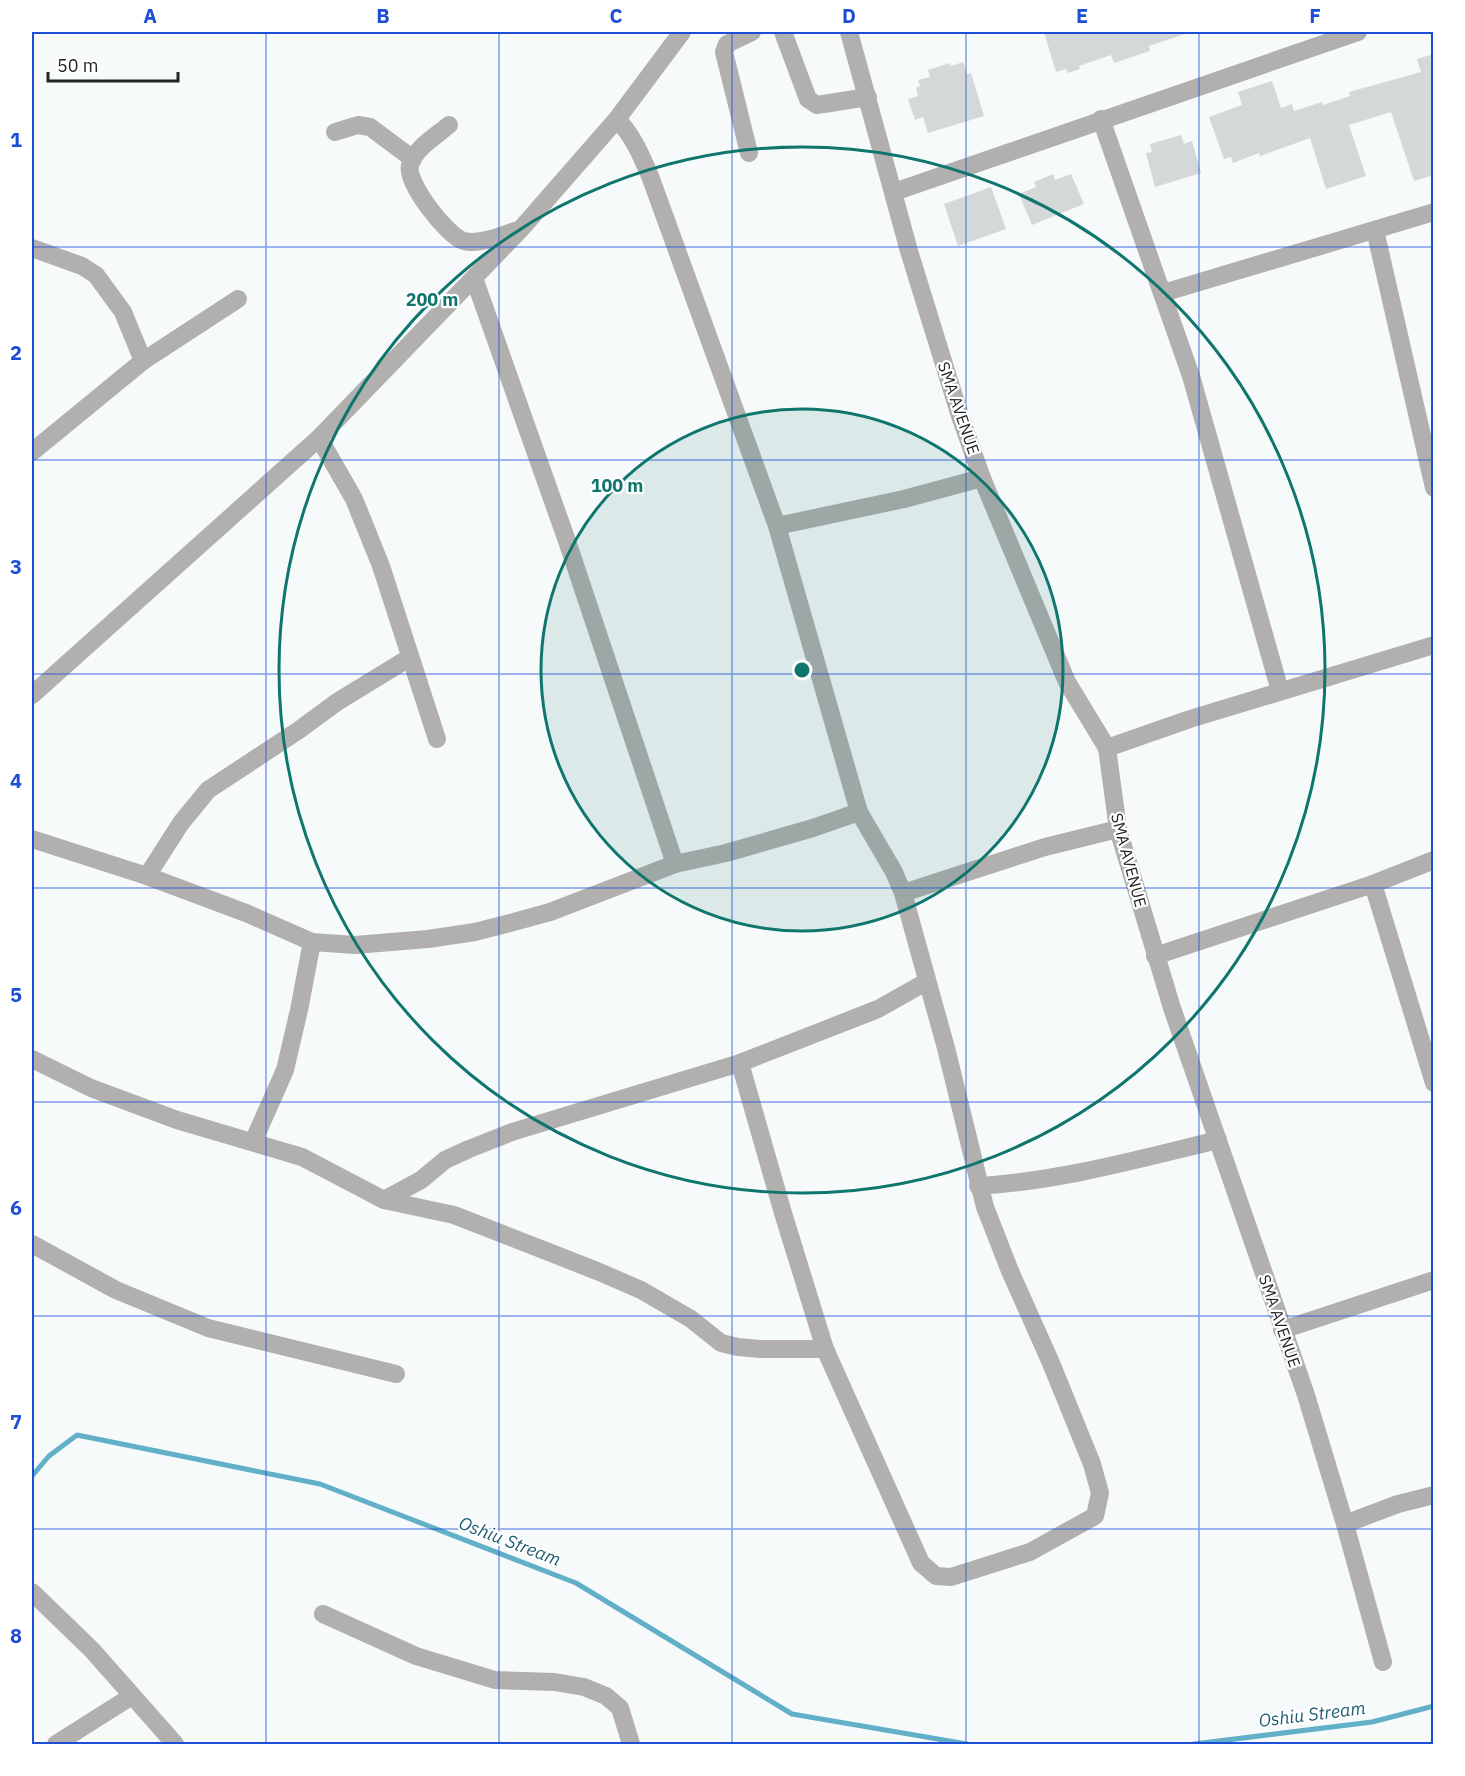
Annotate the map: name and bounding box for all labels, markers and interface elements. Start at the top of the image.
text: A [143,2,157,29]
text: B [376,2,390,29]
text: C [609,2,623,29]
text: D [842,2,856,29]
text: E [1076,2,1088,29]
text: F [1309,2,1321,29]
scale bar [48,45,178,83]
text: 50 m [57,54,99,77]
text: 1 [10,126,22,153]
text: 200 m [406,288,458,311]
text: 2 [10,339,22,366]
street label: SMA AVENUE [934,359,984,457]
text: 100 m [591,474,643,497]
text: 3 [10,553,22,580]
centre of rings [792,660,812,680]
text: 4 [10,767,22,794]
street label: SMA AVENUE [1107,811,1151,909]
text: 5 [10,981,22,1008]
text: 6 [10,1194,22,1221]
street label: SMA AVENUE [1255,1272,1305,1370]
text: 7 [10,1408,22,1435]
water label: Oshiu Stream [456,1511,564,1571]
text: 8 [10,1622,22,1649]
water label: Oshiu Stream [1257,1696,1367,1732]

